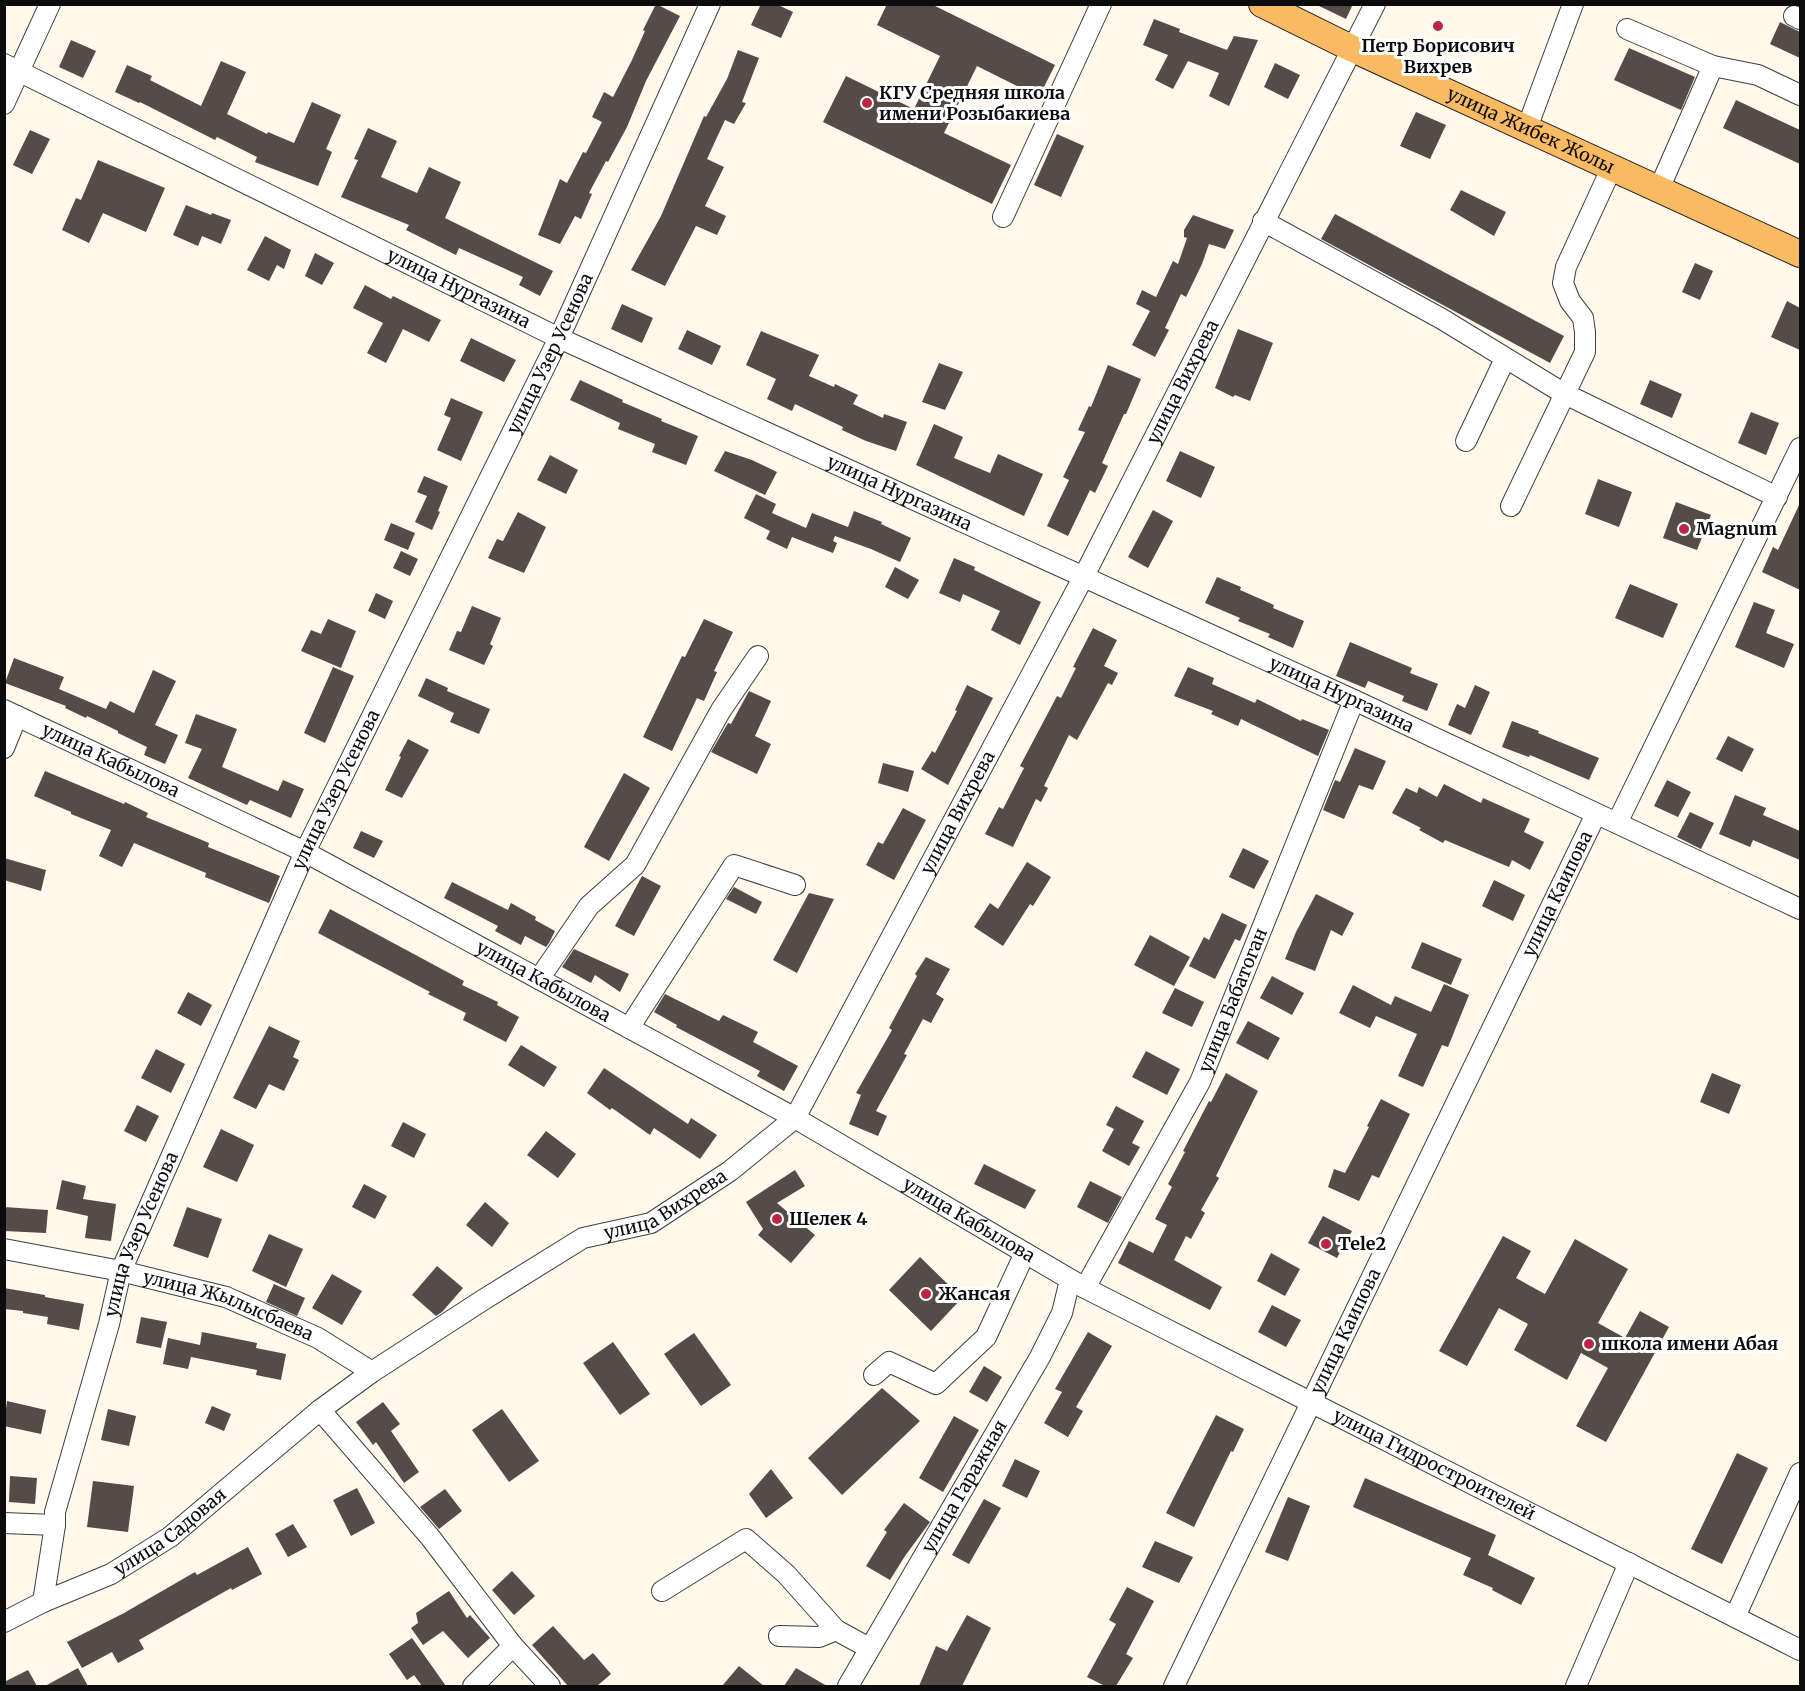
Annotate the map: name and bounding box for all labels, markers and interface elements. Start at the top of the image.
marker: Петр Борисович Вихрев [1431,19,1445,33]
place label: Петр Борисович Вихрев [1361,34,1515,78]
place label: КГУ Средняя школа имени Розыбакиева [879,81,1070,125]
street label: улица Жибек Жолы [1443,82,1618,178]
marker: КГУ Средняя школа имени Розыбакиева [860,96,874,110]
street label: улица Нургазина [383,243,535,333]
street label: улица Узер Усенова [501,269,598,438]
street label: улица Вихрева [1141,315,1224,448]
street label: улица Нургазина [823,450,976,536]
place label: Magnum [1696,517,1777,540]
marker: Magnum [1677,522,1691,536]
street label: улица Нургазина [1266,651,1418,738]
street label: улица Узер Усенова [287,705,385,873]
street label: улица Кабылова [38,718,184,802]
street label: улица Вихрева [915,747,1000,878]
street label: улица Каипова [1517,827,1597,960]
street label: улица Бабатоган [1193,924,1272,1076]
street label: улица Кабылова [472,935,615,1027]
street label: улица Узер Усенова [99,1148,183,1319]
street label: улица Вихрева [602,1164,731,1244]
street label: улица Кабылова [899,1172,1040,1267]
place label: Шелек 4 [789,1207,868,1230]
marker: Шелек 4 [770,1212,784,1226]
place label: Tele2 [1338,1232,1386,1255]
marker: Tele2 [1319,1237,1333,1251]
street label: улица Каипова [1305,1264,1386,1398]
street label: улица Жылысбаева [141,1265,318,1346]
place label: Жансая [938,1282,1011,1305]
marker: Жансая [919,1287,933,1301]
place label: школа имени Абая [1601,1332,1778,1355]
marker: школа имени Абая [1582,1337,1596,1351]
street label: улица Гидростроителей [1329,1404,1540,1525]
street label: улица Гаражная [916,1415,1012,1557]
street label: улица Садовая [109,1482,231,1580]

